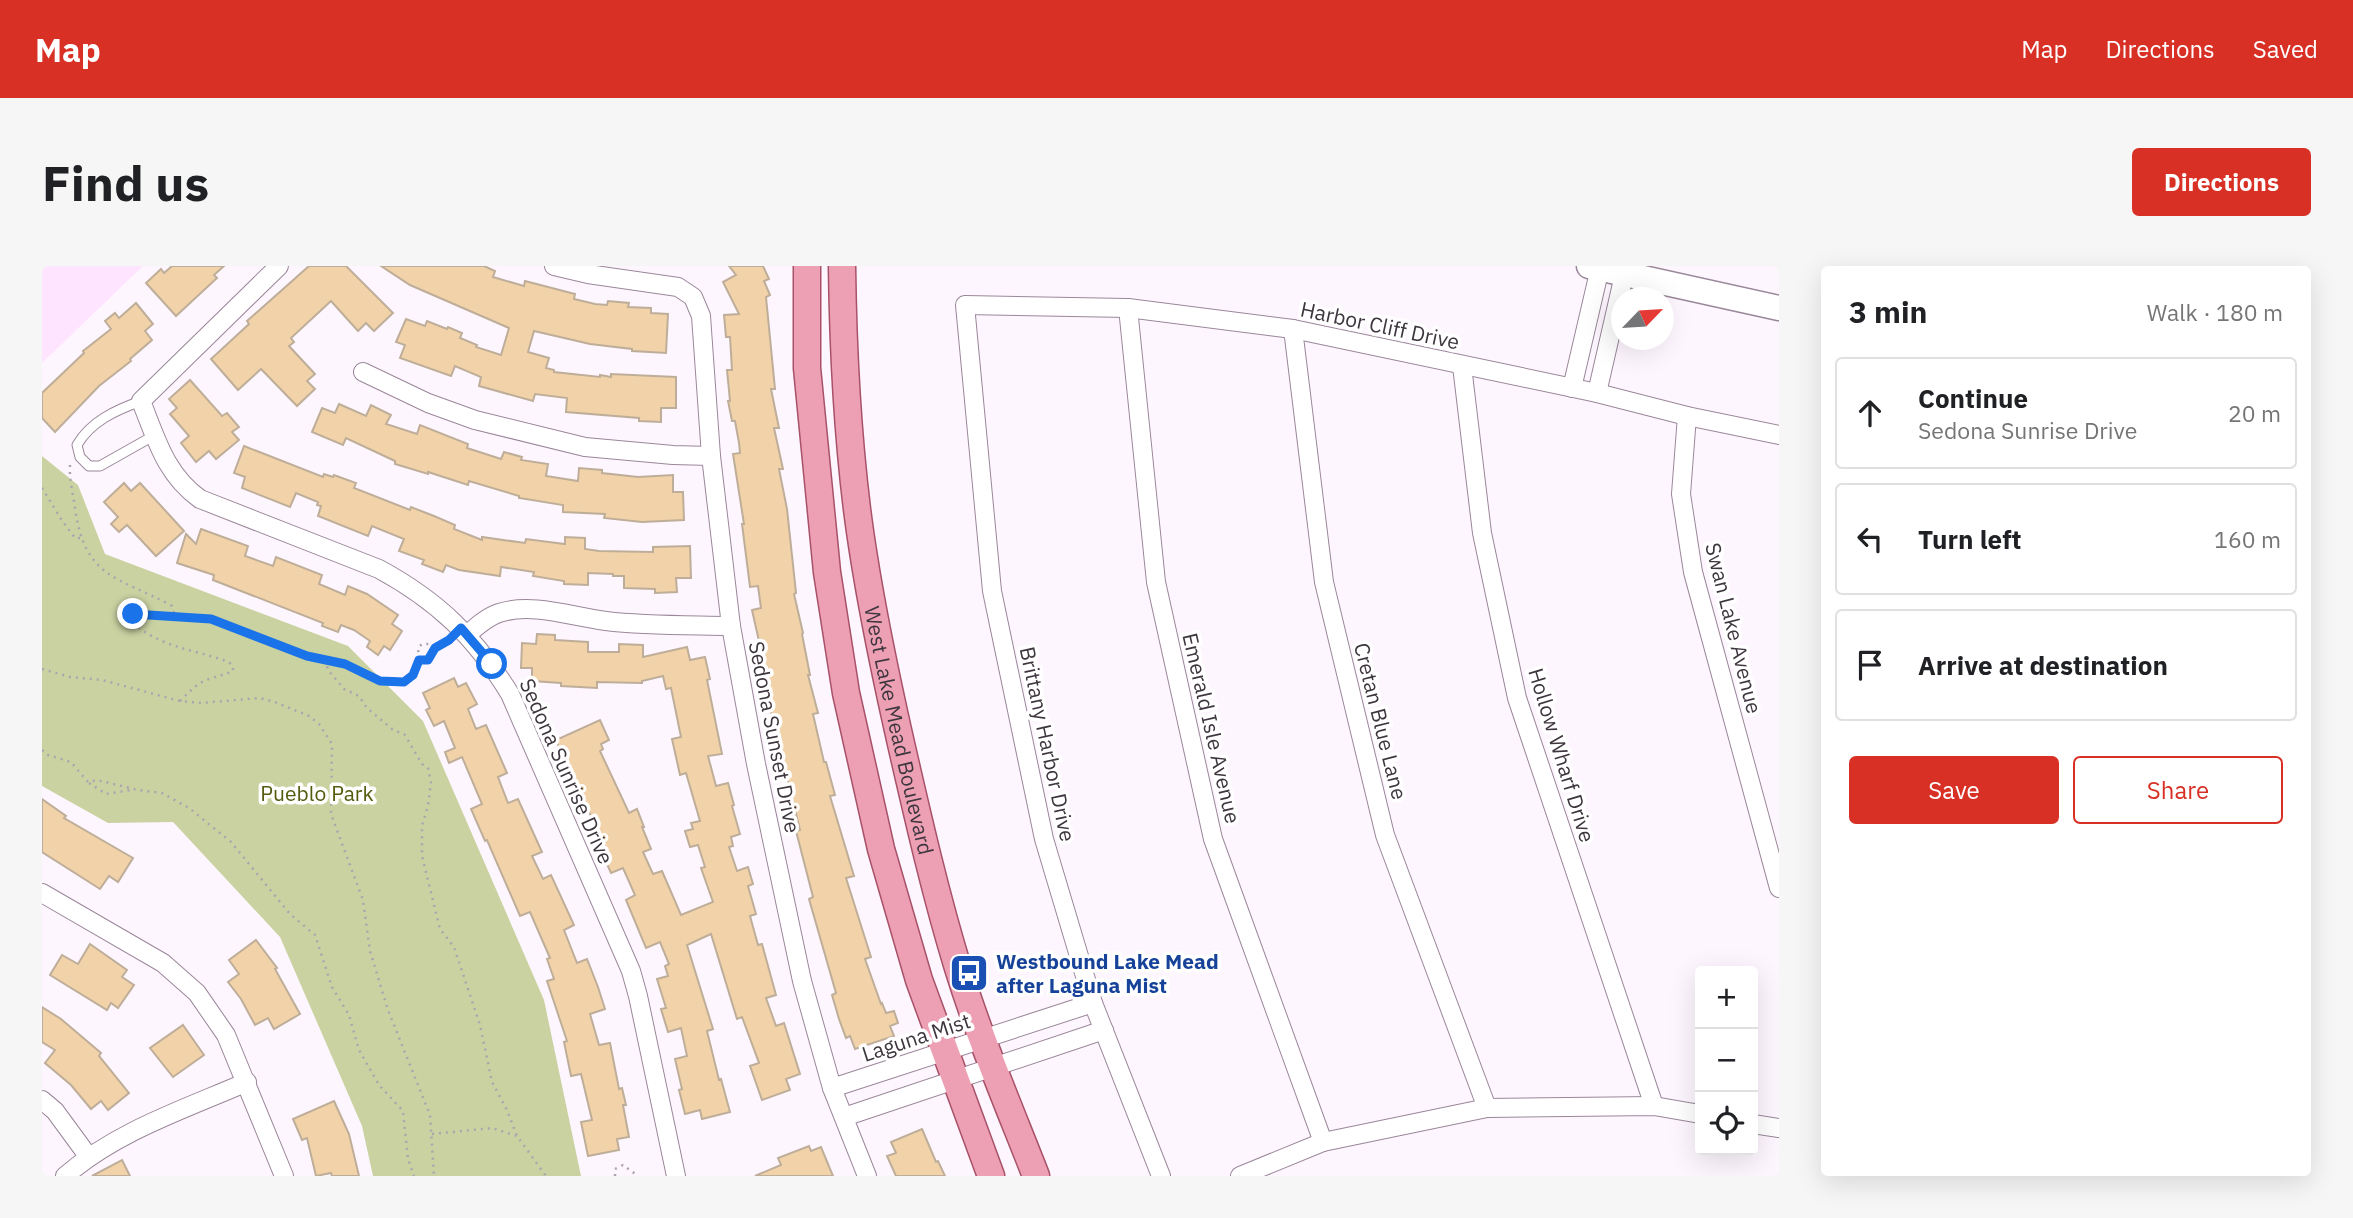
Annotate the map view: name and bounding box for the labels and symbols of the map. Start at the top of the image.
north arrow [1611,287,1674,350]
street label: Harbor Cliff Drive [1298,294,1462,356]
street label: Swan Lake Avenue [1699,540,1769,716]
route end [117,598,148,629]
street label: West Lake Mead Boulevard [858,604,941,858]
street label: Emerald Isle Avenue [1176,630,1248,826]
street label: Sedona Sunset Drive [743,639,807,835]
street label: Cretan Blue Lane [1348,640,1414,802]
street label: Brittany Harbor Drive [1014,644,1082,844]
route start [476,648,507,679]
street label: Hollow Wharf Drive [1522,664,1602,846]
street label: Sedona Sunrise Drive [513,674,621,868]
park label: Pueblo Park [260,779,374,807]
place label: Westbound Lake Mead after Laguna Mist [996,947,1219,999]
bus stop icon: Westbound Lake Mead after Laguna Mist [948,952,990,994]
street label: Laguna Mist [858,1006,974,1068]

